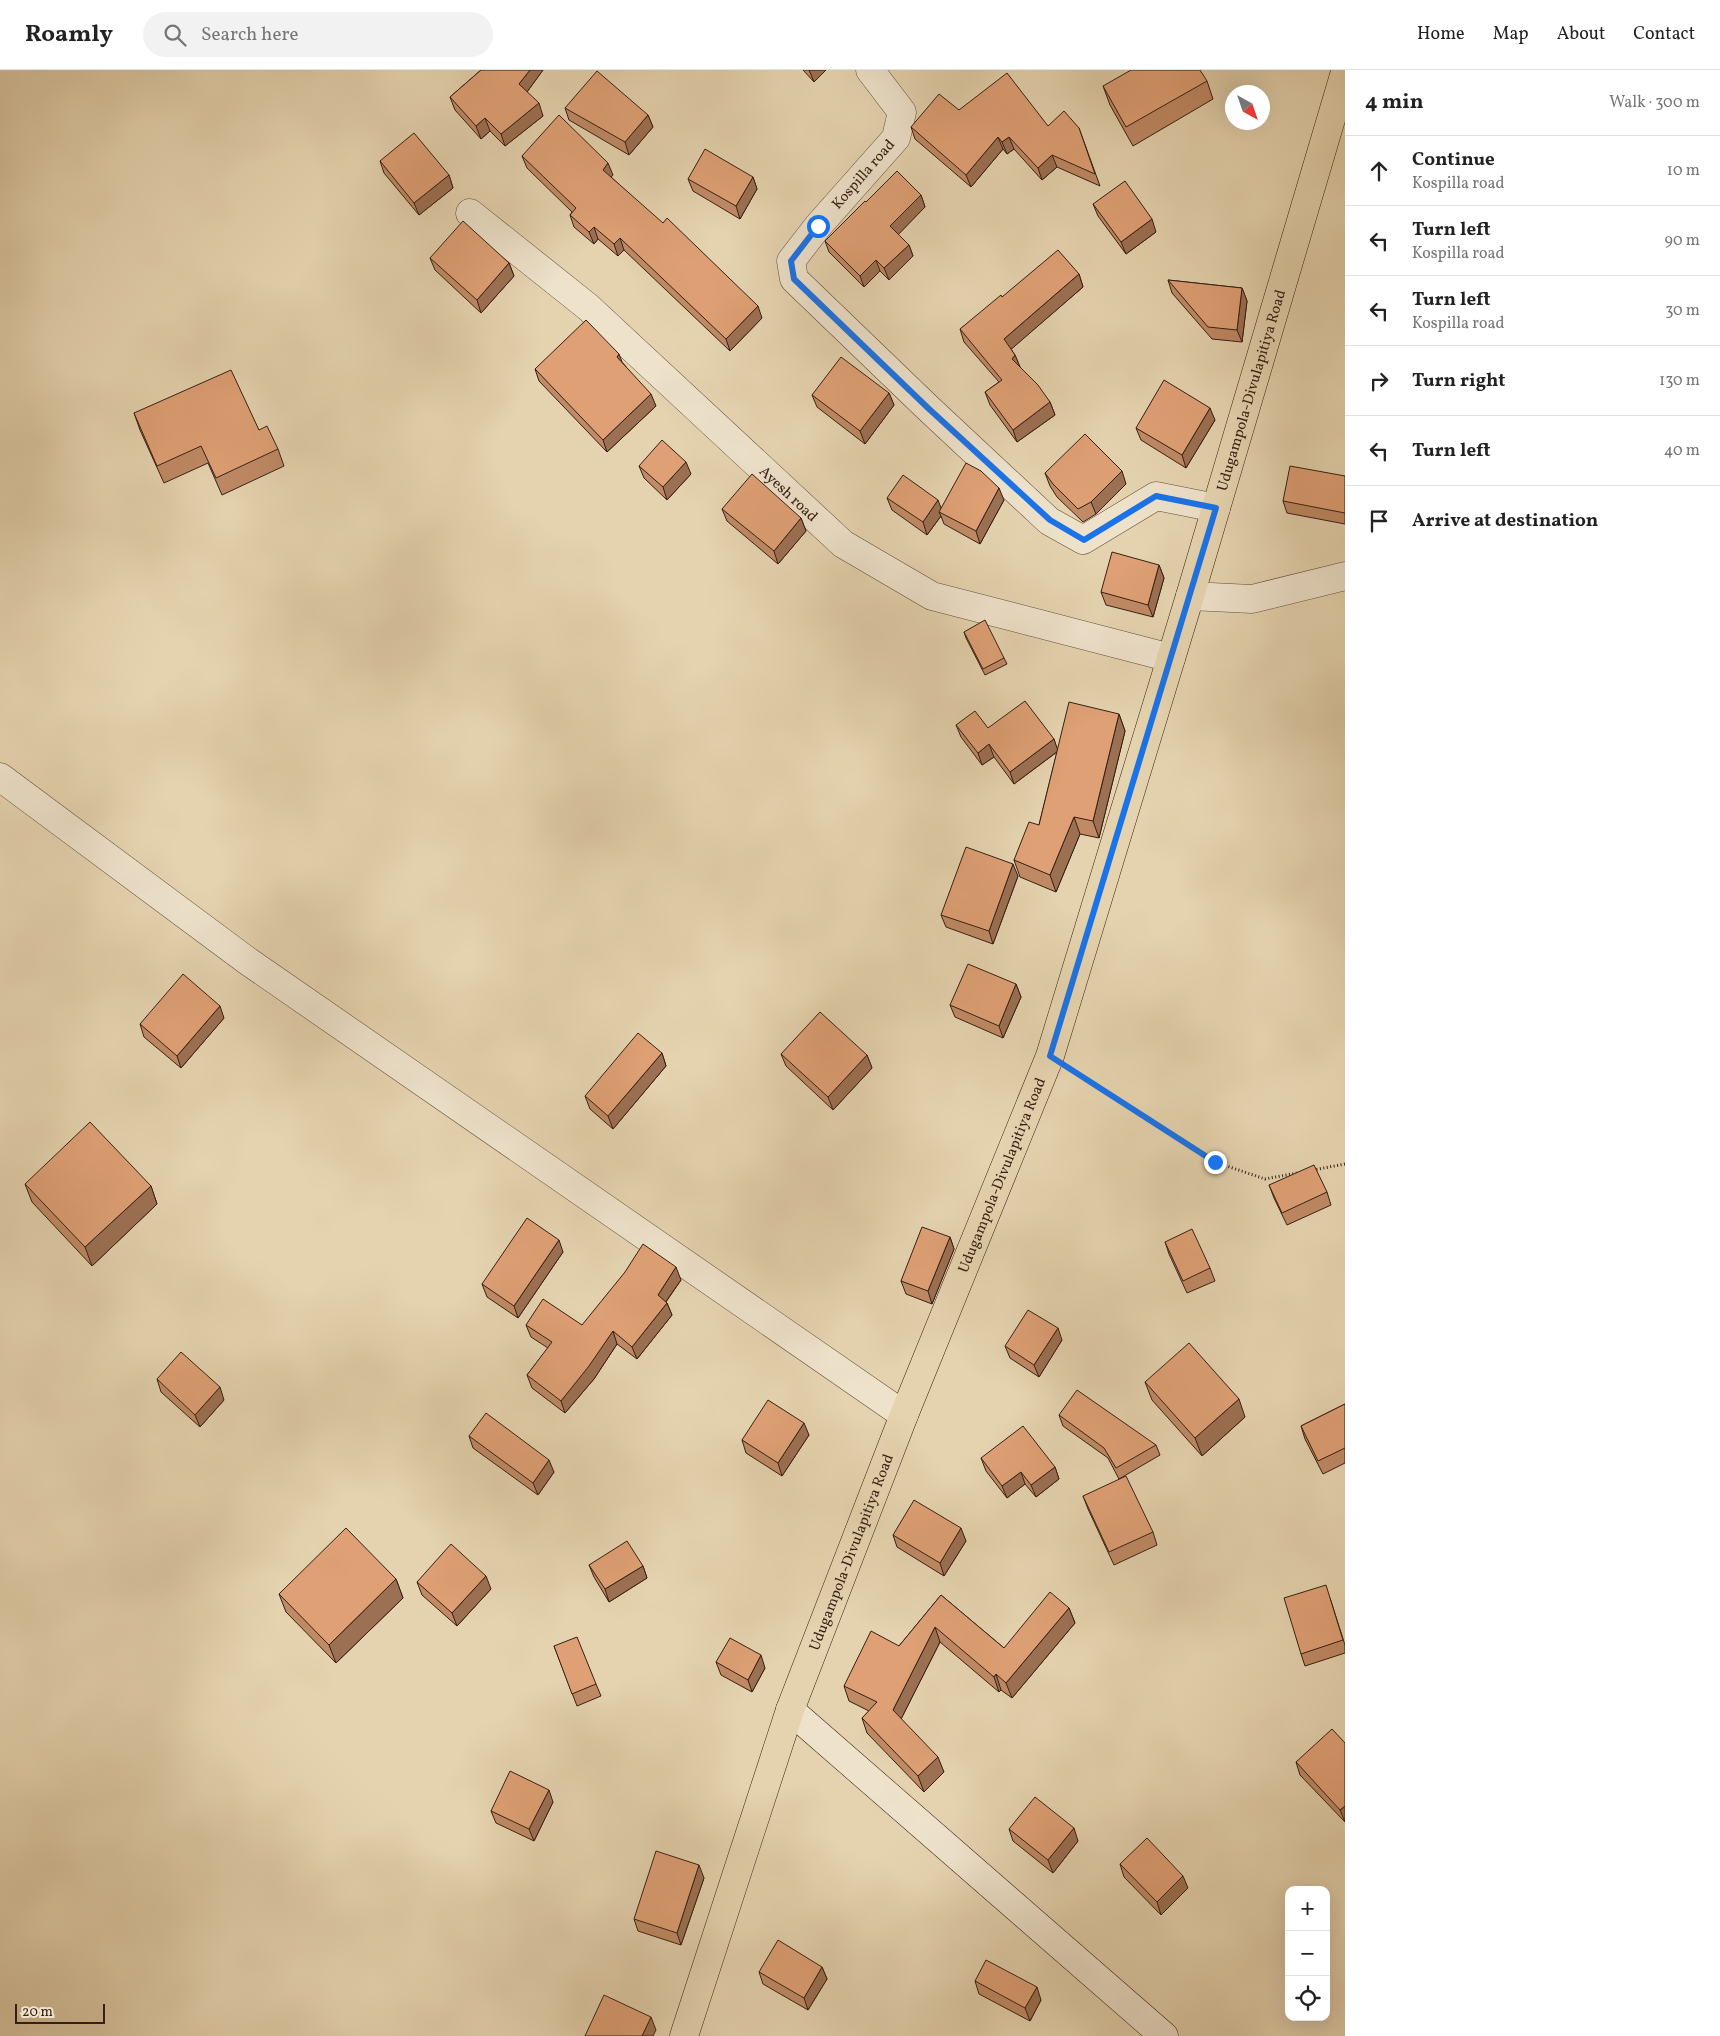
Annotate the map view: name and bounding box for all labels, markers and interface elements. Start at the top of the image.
search box [143,12,493,57]
text: Roamly [25,18,113,52]
icon: search [161,21,189,49]
text: Search here [201,22,298,48]
text: Home [1417,22,1465,47]
text: Map [1493,22,1529,47]
text: About [1557,22,1605,47]
text: Contact [1633,22,1695,47]
north arrow [1225,85,1270,130]
text: 4 min [1365,88,1424,117]
text: Walk · 300 m [1609,92,1700,114]
street label: Kospilla road [828,135,901,215]
text: Continue [1412,147,1495,173]
icon: ahead [1365,157,1393,185]
text: 10 m [1667,160,1700,182]
text: Kospilla road [1412,173,1505,195]
route start [807,215,830,238]
text: Turn left [1412,217,1491,243]
icon: left [1365,227,1393,255]
text: 90 m [1664,230,1700,252]
text: Kospilla road [1412,243,1505,265]
street label: Udugampola-Divulapitiya Road [1213,287,1292,494]
text: Turn left [1412,287,1491,313]
icon: left [1365,297,1393,325]
text: 30 m [1665,300,1700,322]
text: Kospilla road [1412,313,1505,335]
icon: right [1365,367,1393,395]
text: Turn right [1412,368,1505,394]
text: 130 m [1659,370,1700,392]
icon: left [1365,437,1393,465]
text: Turn left [1412,438,1491,464]
text: 40 m [1664,440,1700,462]
street label: Ayesh road [754,462,822,527]
icon: arrive [1365,507,1393,535]
text: Arrive at destination [1412,508,1598,534]
street label: Udugampola-Divulapitiya Road [954,1075,1052,1276]
route end [1204,1151,1227,1174]
street label: Udugampola-Divulapitiya Road [805,1451,900,1654]
map controls [1285,1886,1330,2021]
button: + [1285,1886,1330,1931]
button: − [1285,1931,1330,1976]
button: locate [1285,1976,1330,2021]
scale bar [15,2001,105,2024]
text: 20 m [22,2003,53,2022]

